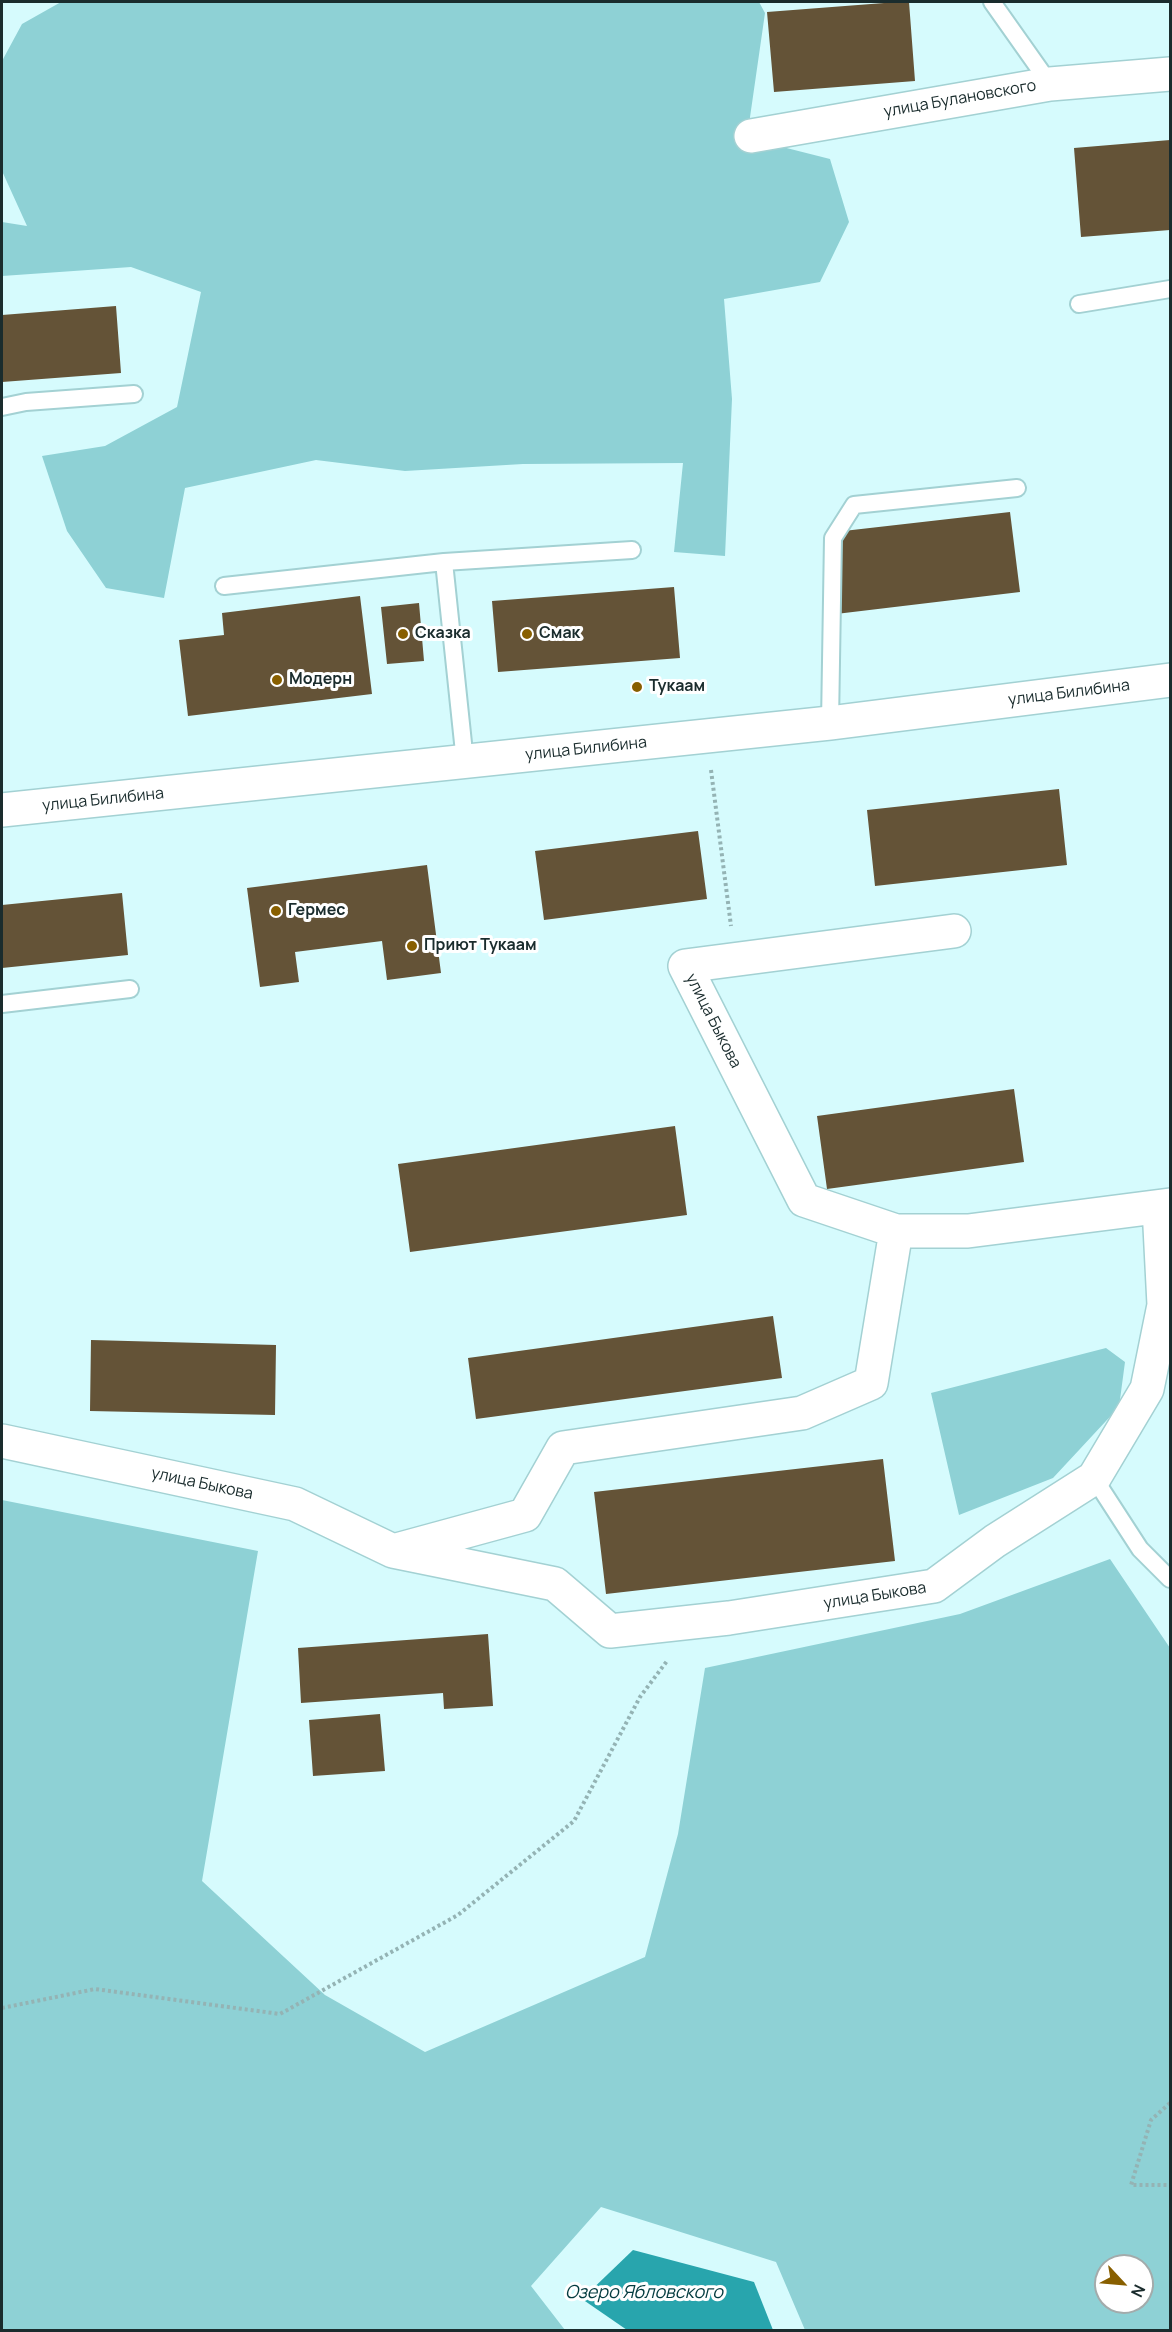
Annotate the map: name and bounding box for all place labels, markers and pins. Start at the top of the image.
place label: Сказка [415,624,471,644]
place label: Смак [539,624,580,644]
marker: Сказка [396,627,410,641]
marker: Смак [520,627,534,641]
place label: Модерн [289,670,352,690]
marker: Модерн [270,673,284,687]
place label: Тукаам [649,677,705,697]
marker: Тукаам [630,680,644,694]
place label: Гермес [288,901,346,921]
marker: Гермес [269,904,283,918]
place label: Приют Тукаам [424,936,536,956]
marker: Приют Тукаам [405,939,419,953]

